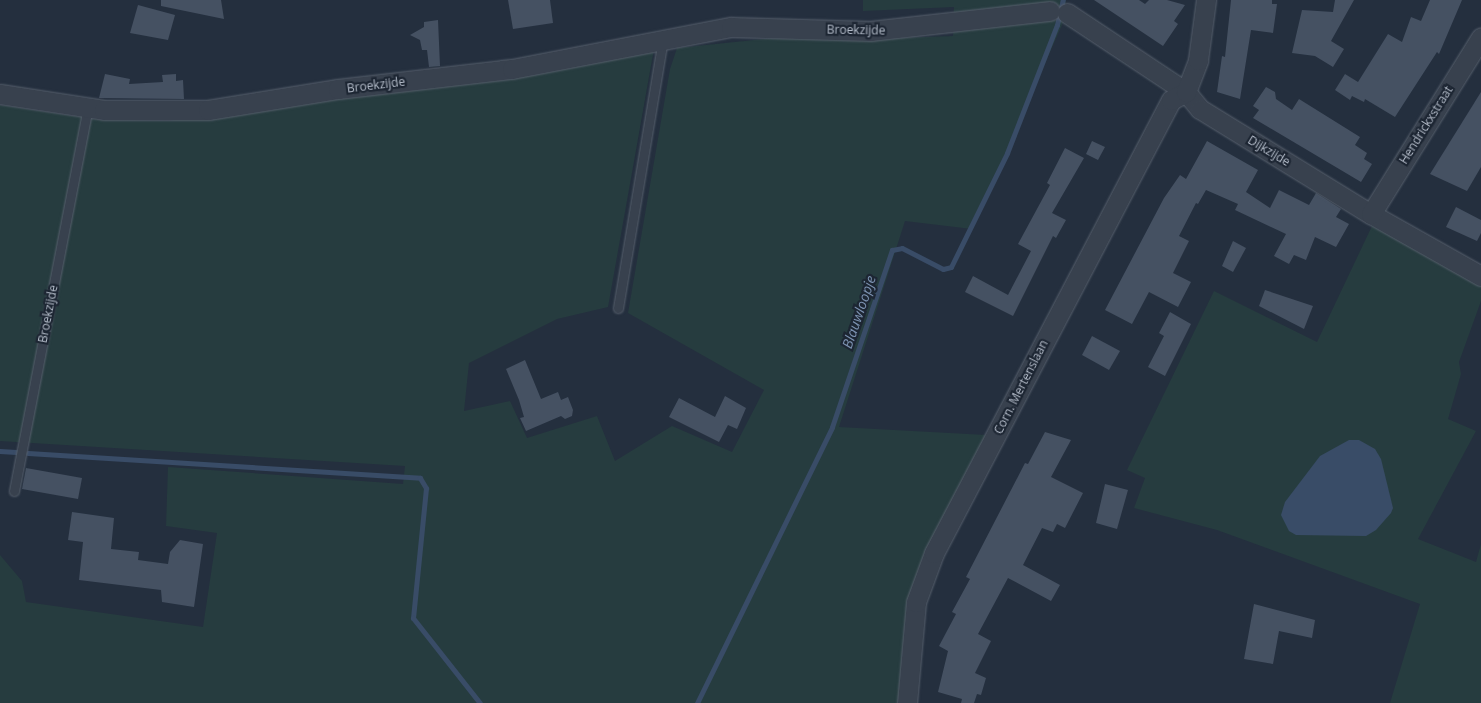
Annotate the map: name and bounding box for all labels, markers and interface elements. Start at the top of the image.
street label: Broekzijde [827,22,885,38]
street label: Broekzijde [346,74,406,96]
street label: Hendrickxstraat [1396,83,1456,167]
street label: Dijkzijde [1245,133,1293,169]
water label: Blauwloopje [839,273,879,351]
street label: Broekzijde [35,284,61,344]
street label: Corn. Mertenslaan [991,338,1051,436]

